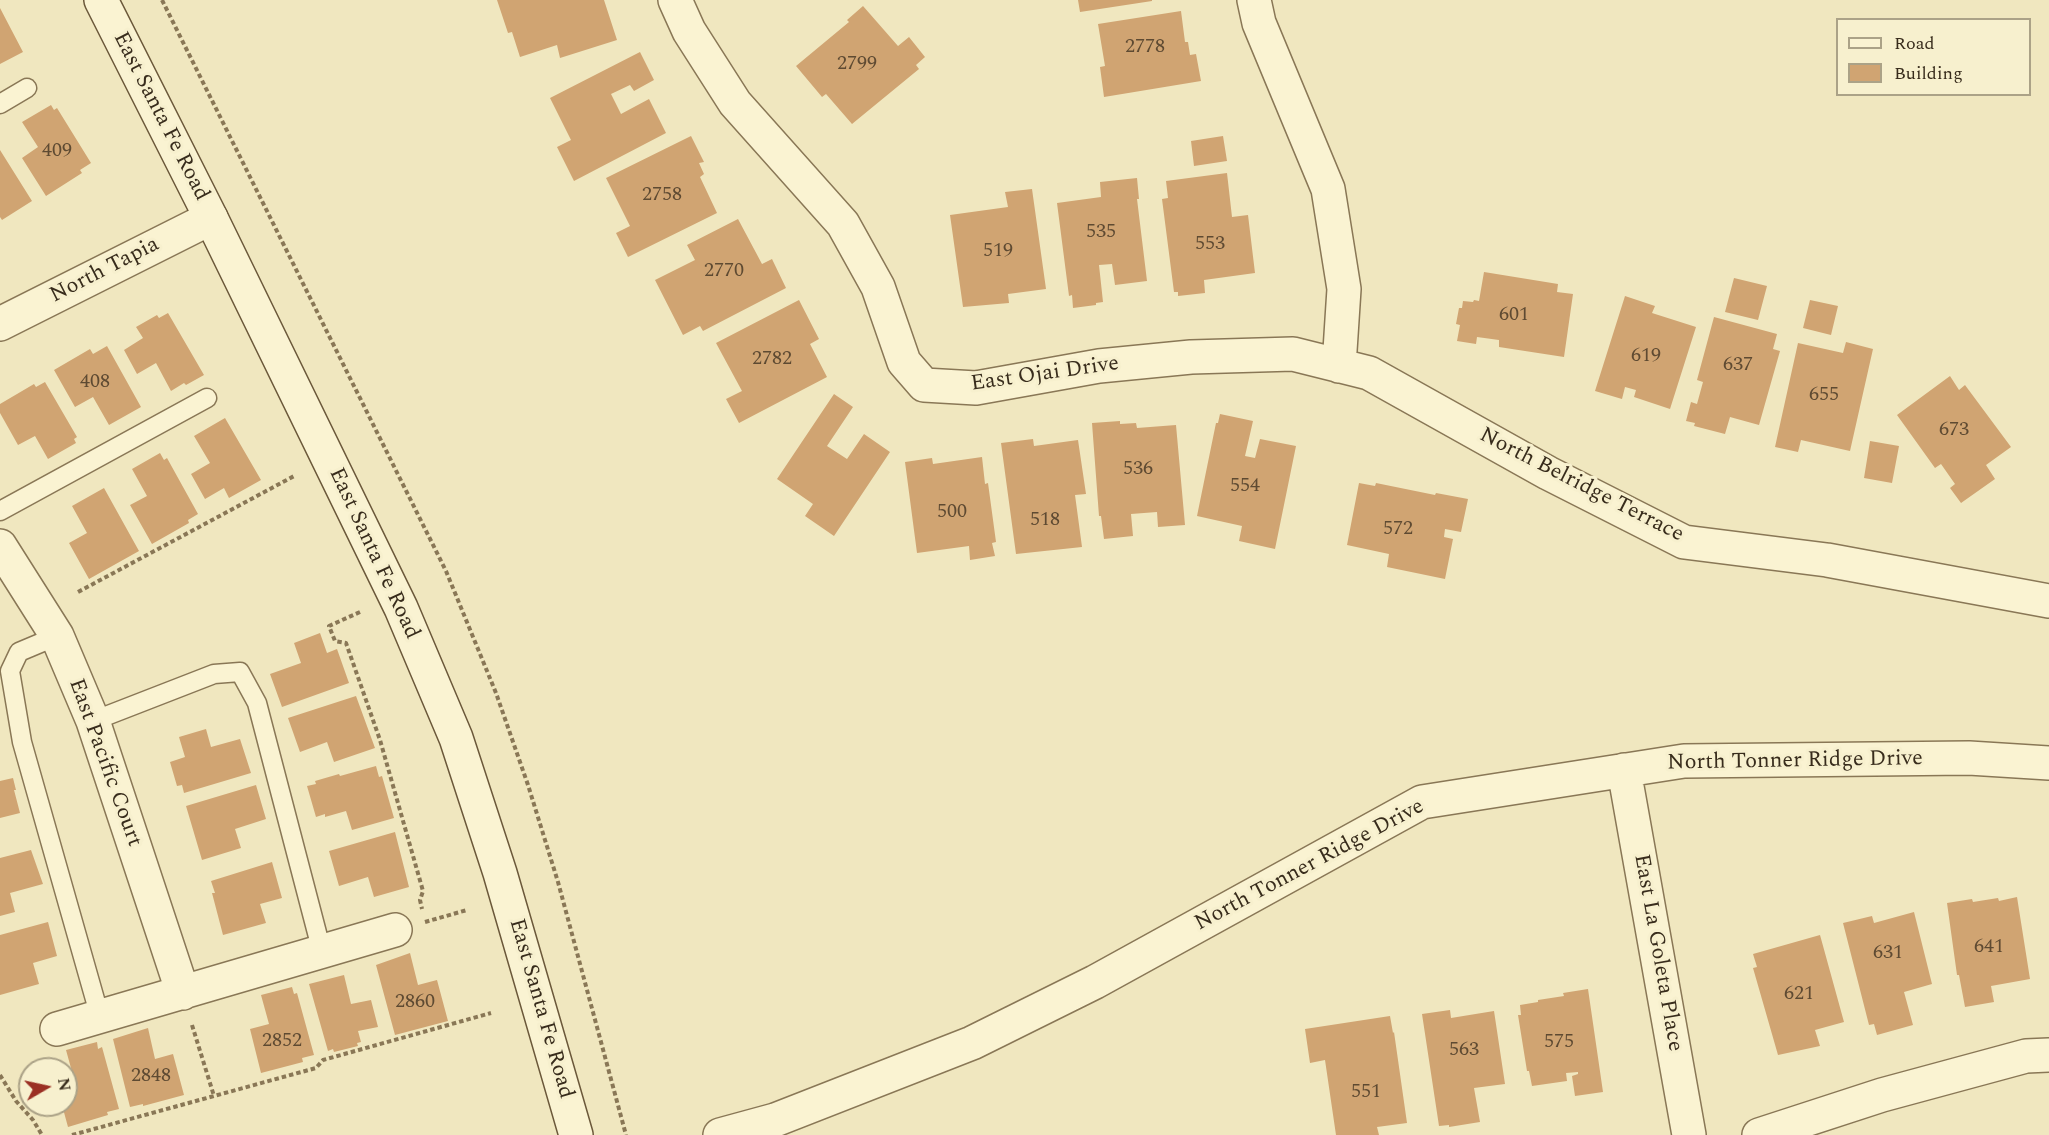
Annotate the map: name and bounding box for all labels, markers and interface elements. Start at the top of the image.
legend [1836,18,2031,96]
street label: East Santa Fe Road [106,28,214,206]
text: Road [1894,30,1935,57]
house number: 2778 [1125,36,1165,60]
house number: 2799 [837,53,877,77]
text: Building [1894,60,1963,87]
house number: 409 [42,140,72,164]
house number: 2758 [642,184,682,208]
house number: 535 [1086,221,1116,245]
street label: North Tapia [46,232,164,310]
house number: 553 [1195,233,1225,257]
house number: 519 [983,240,1013,264]
house number: 2770 [704,260,744,284]
house number: 601 [1499,304,1529,328]
house number: 619 [1631,345,1661,369]
house number: 2782 [752,348,792,372]
street label: East Ojai Drive [969,352,1121,398]
house number: 637 [1723,354,1753,378]
house number: 408 [80,371,110,395]
house number: 655 [1809,384,1839,408]
house number: 673 [1939,419,1969,443]
street label: North Belridge Terrace [1474,423,1688,549]
house number: 536 [1123,458,1153,482]
street label: East Santa Fe Road [322,464,424,644]
house number: 554 [1230,475,1260,499]
house number: 500 [937,501,967,525]
house number: 518 [1030,509,1060,533]
house number: 572 [1383,518,1413,542]
street label: East Pacific Court [61,676,147,850]
street label: North Tonner Ridge Drive [1667,747,1923,777]
street label: North Tonner Ridge Drive [1191,794,1429,938]
street label: East La Goleta Place [1627,852,1687,1054]
street label: East Santa Fe Road [502,916,578,1102]
house number: 641 [1974,936,2004,960]
house number: 631 [1873,942,1903,966]
house number: 621 [1784,983,1814,1007]
house number: 2860 [395,991,435,1015]
house number: 2852 [262,1030,302,1054]
house number: 575 [1544,1031,1574,1055]
house number: 563 [1449,1039,1479,1063]
north arrow [18,1057,78,1117]
house number: 2848 [131,1065,171,1089]
text: N [51,1076,77,1093]
house number: 551 [1351,1081,1381,1105]

